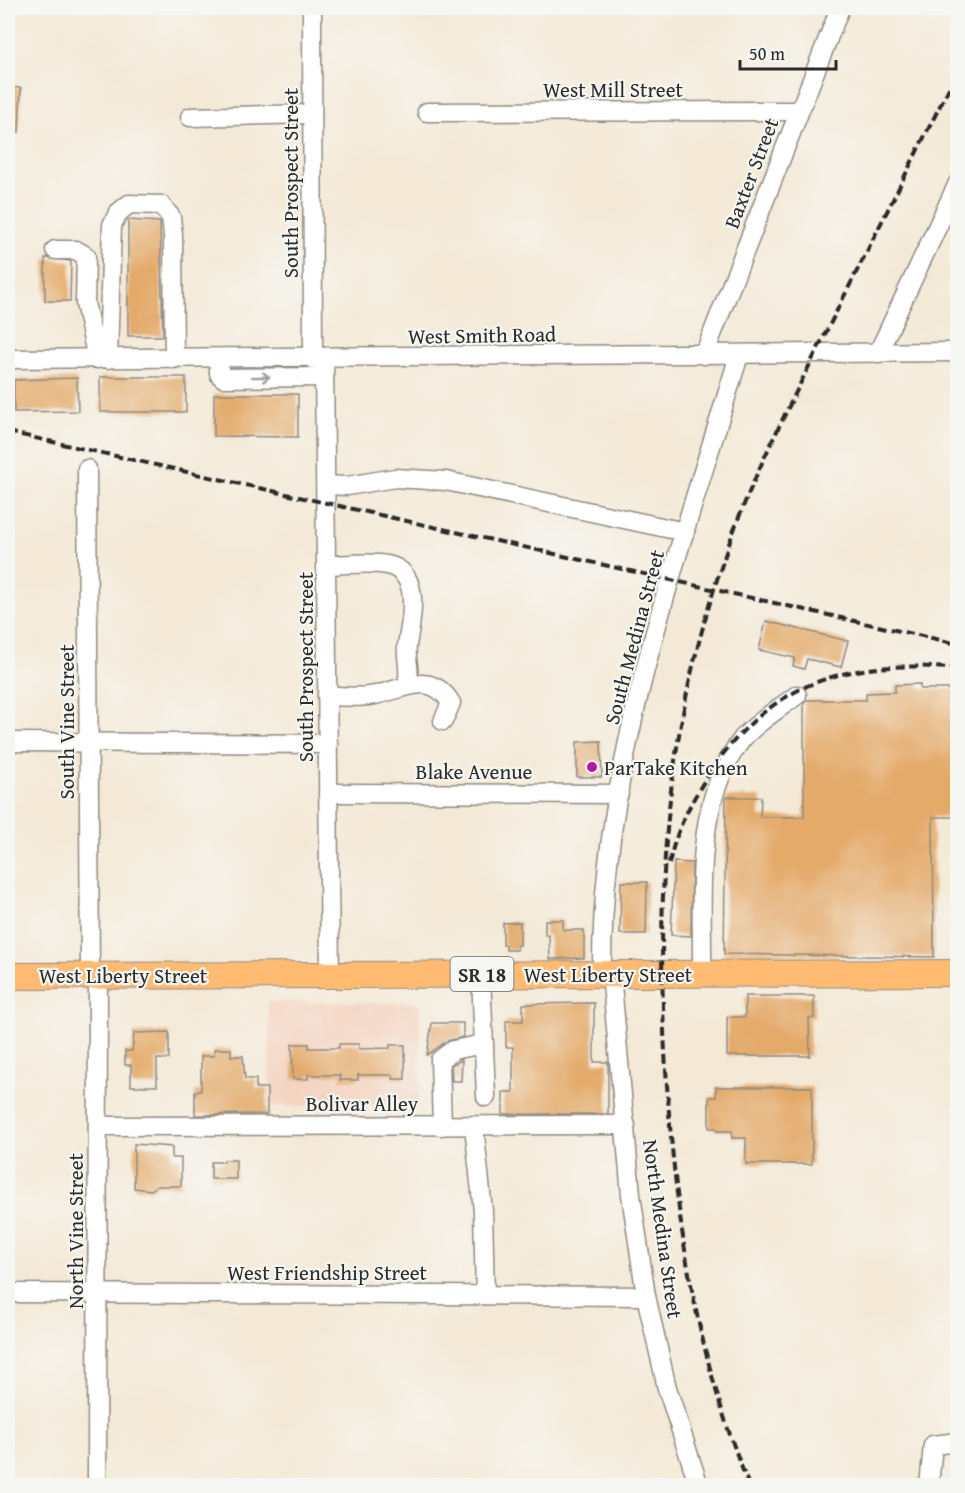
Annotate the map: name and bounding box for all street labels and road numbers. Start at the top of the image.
street label: West Mill Street [543,74,684,105]
street label: South Prospect Street [275,87,306,278]
street label: Baxter Street [716,113,787,233]
street label: West Smith Road [408,318,557,352]
street label: South Medina Street [596,546,672,728]
street label: South Prospect Street [290,571,321,762]
street label: South Vine Street [51,644,82,800]
street label: Blake Avenue [416,756,533,787]
road number: SR 18 [450,957,514,991]
street label: West Liberty Street [524,959,693,990]
street label: West Liberty Street [39,960,208,991]
street label: Bolivar Alley [306,1088,419,1119]
street label: North Medina Street [635,1137,691,1321]
street label: North Vine Street [60,1152,91,1309]
street label: West Friendship Street [227,1257,428,1288]

